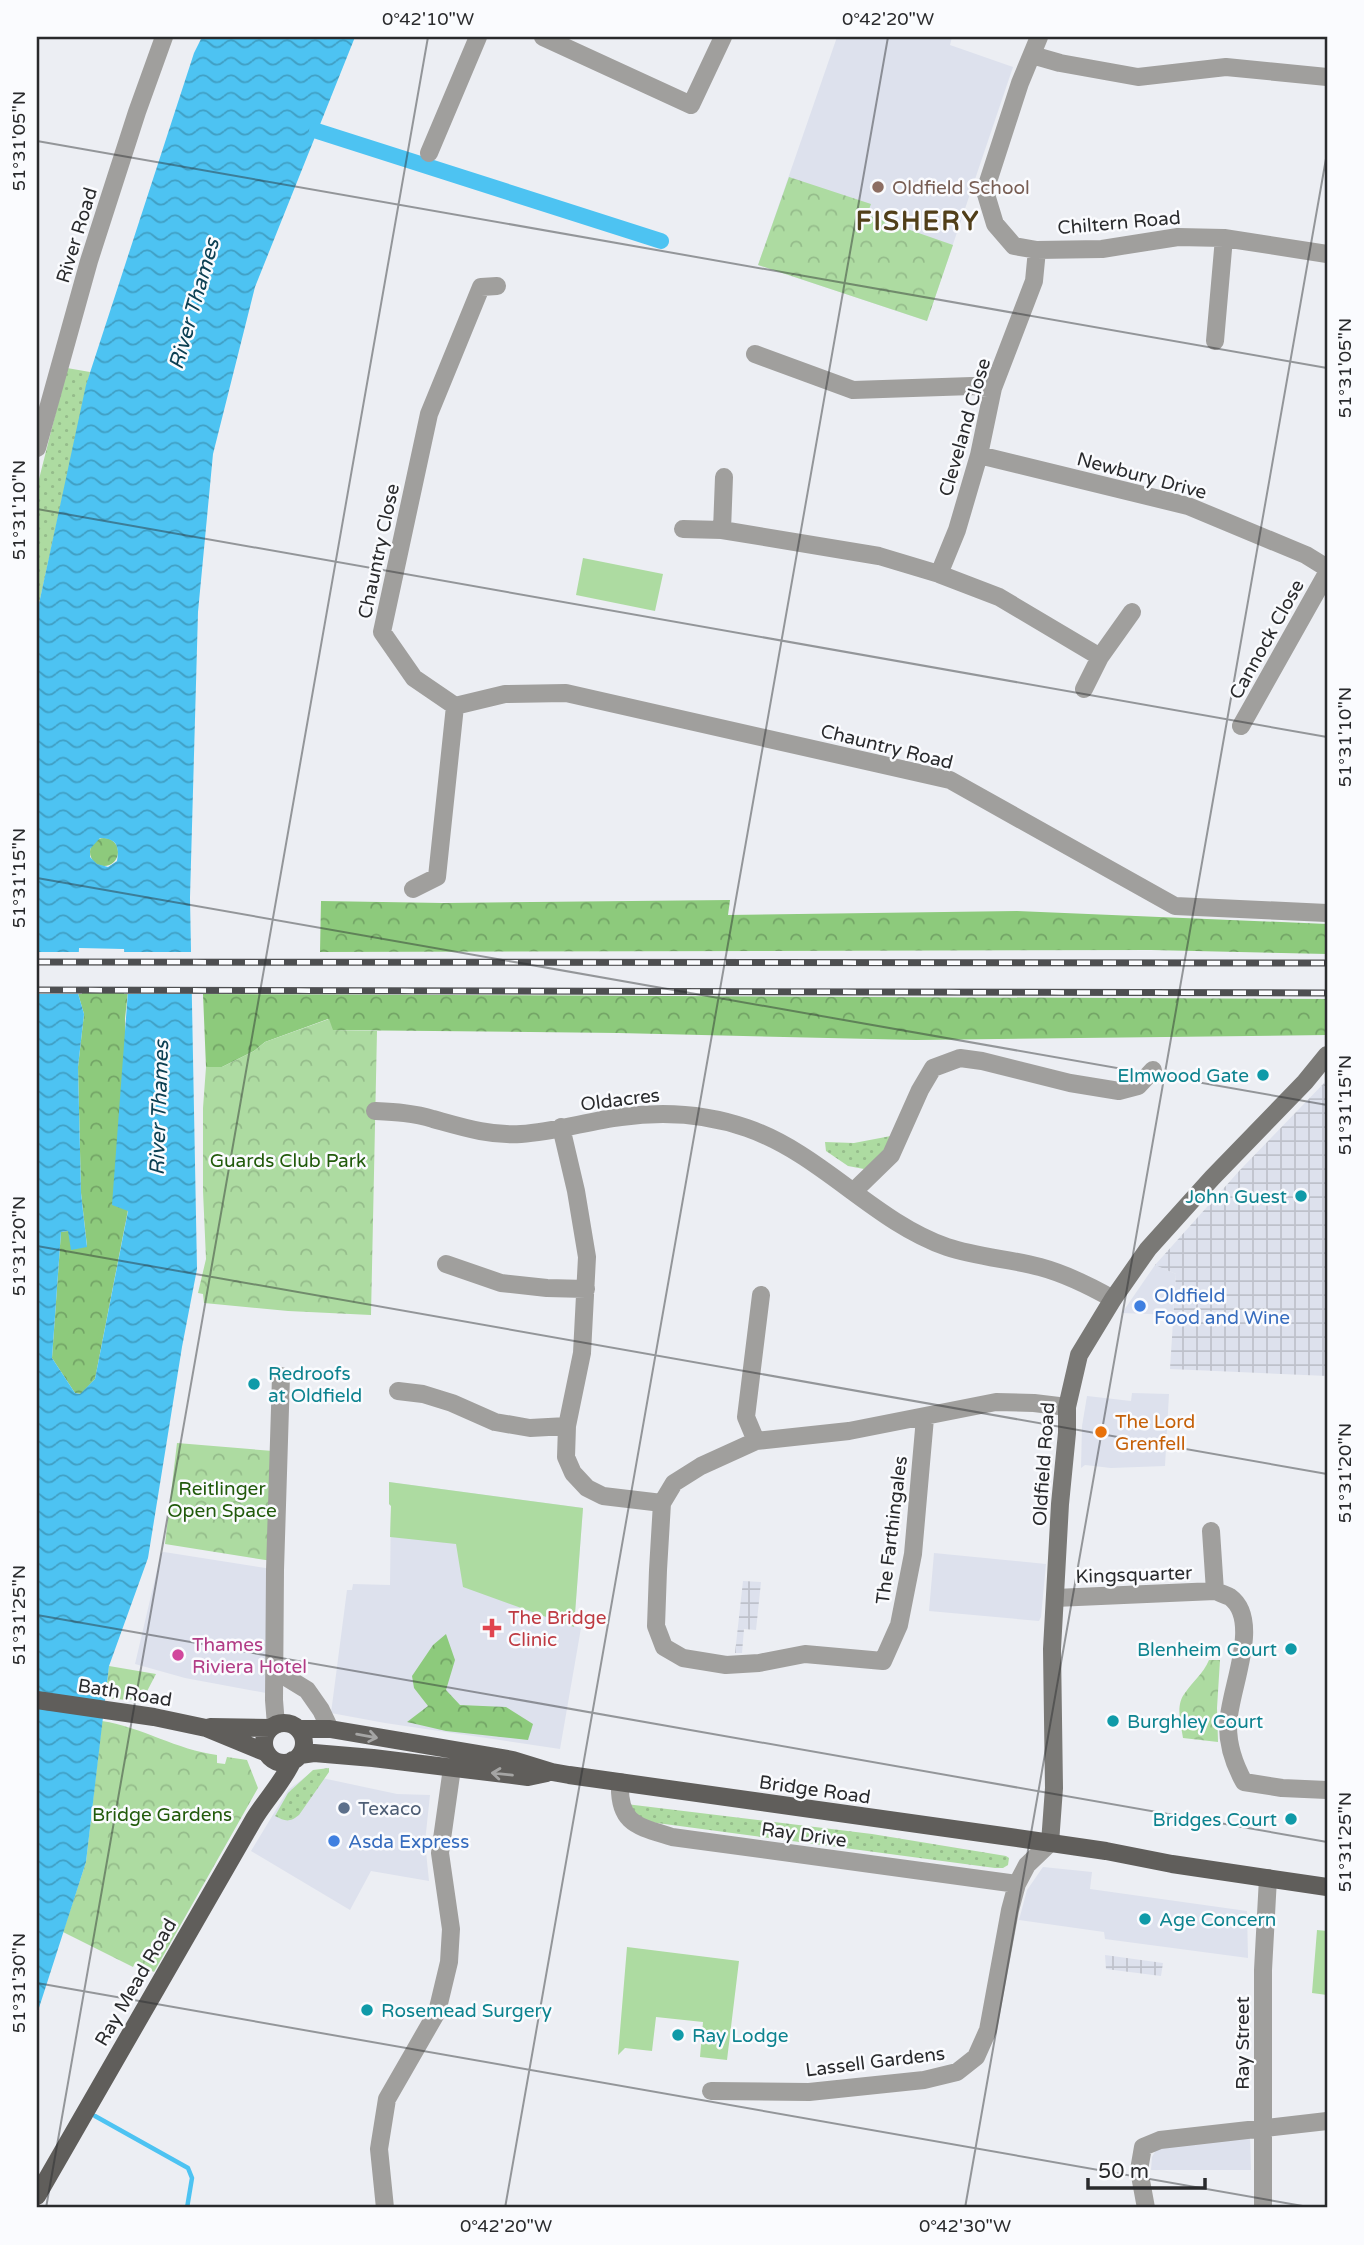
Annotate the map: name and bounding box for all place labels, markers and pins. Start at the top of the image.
place label: Oldfield School [892,177,1030,199]
marker: Oldfield School [870,179,886,195]
place label: Elmwood Gate [1117,1065,1249,1087]
marker: Elmwood Gate [1255,1067,1271,1083]
place label: John Guest [1186,1186,1287,1208]
marker: John Guest [1293,1188,1309,1204]
place label: Oldfield Food and Wine [1154,1285,1290,1329]
marker: Oldfield Food and Wine [1132,1298,1148,1314]
place label: Redroofs at Oldfield [268,1363,362,1407]
marker: Redroofs at Oldfield [246,1376,262,1392]
place label: The Lord Grenfell [1115,1411,1195,1455]
marker: The Lord Grenfell [1093,1424,1109,1440]
place label: The Bridge Clinic [508,1607,607,1651]
marker: The Bridge Clinic [482,1618,502,1638]
place label: Thames Riviera Hotel [192,1634,307,1678]
place label: Blenheim Court [1137,1639,1277,1661]
marker: Blenheim Court [1283,1641,1299,1657]
marker: Thames Riviera Hotel [170,1647,186,1663]
place label: Burghley Court [1127,1711,1263,1733]
marker: Burghley Court [1105,1713,1121,1729]
place label: Texaco [358,1798,422,1820]
marker: Texaco [336,1800,352,1816]
place label: Bridges Court [1153,1809,1277,1831]
marker: Bridges Court [1283,1811,1299,1827]
place label: Asda Express [348,1831,469,1853]
marker: Asda Express [326,1833,342,1849]
place label: Age Concern [1159,1909,1276,1931]
marker: Age Concern [1137,1911,1153,1927]
place label: Rosemead Surgery [381,2000,552,2022]
marker: Rosemead Surgery [359,2002,375,2018]
place label: Ray Lodge [692,2025,788,2047]
marker: Ray Lodge [670,2027,686,2043]

